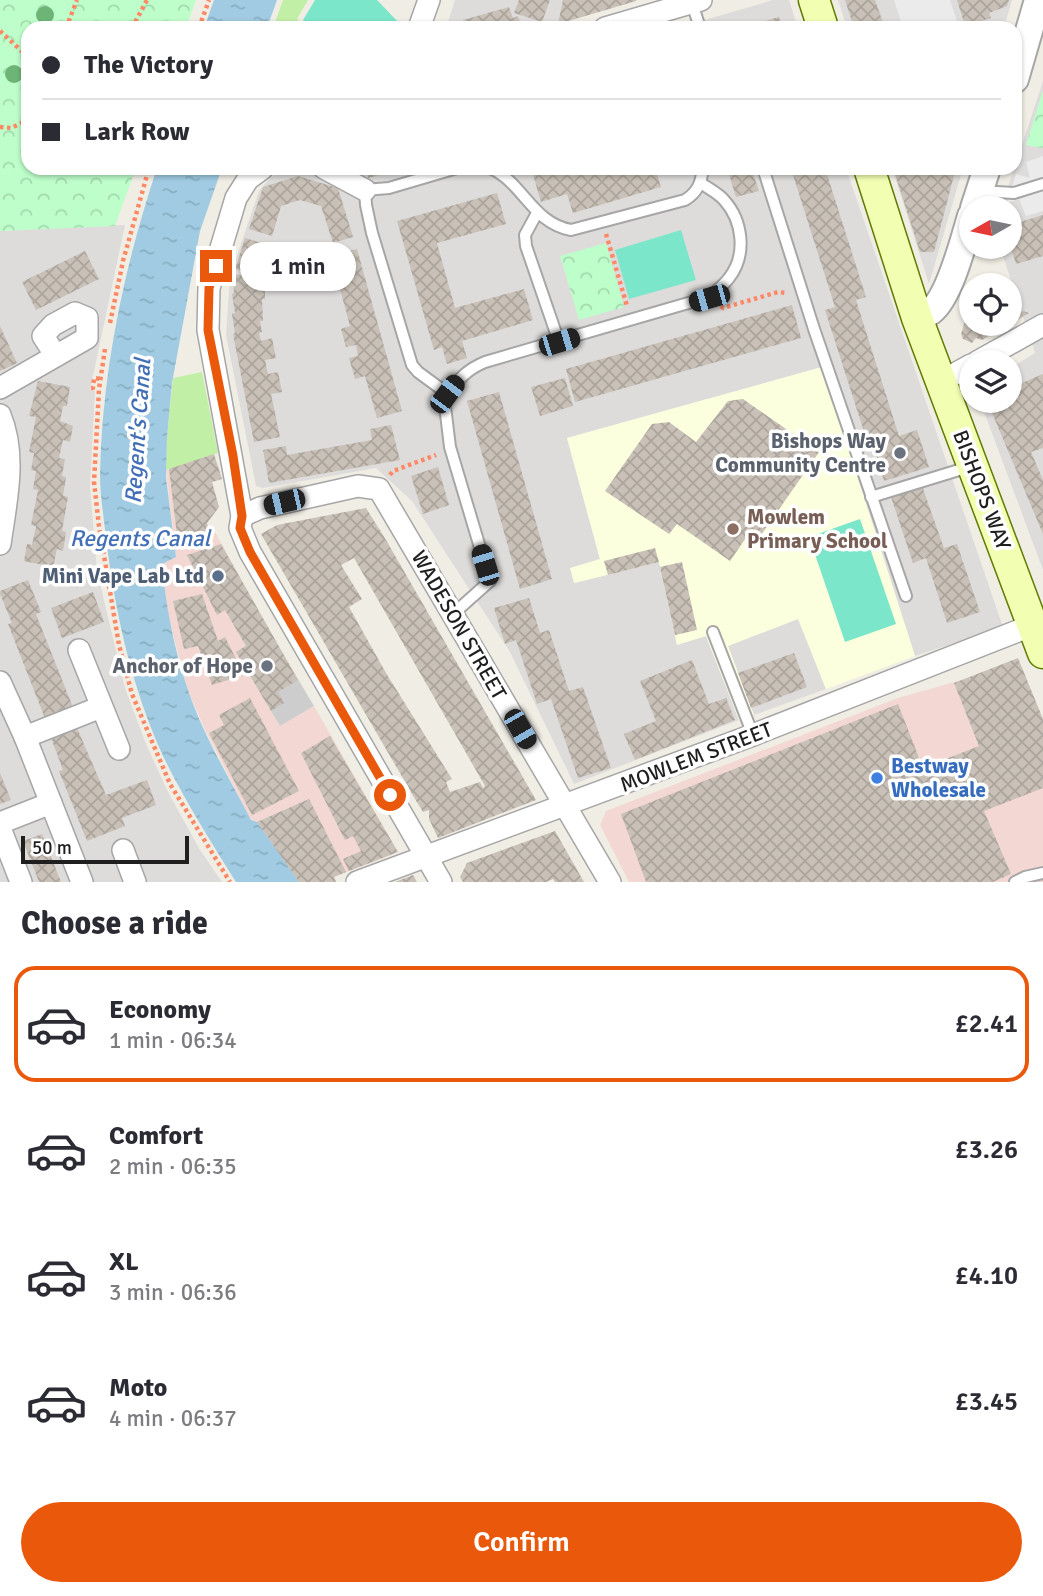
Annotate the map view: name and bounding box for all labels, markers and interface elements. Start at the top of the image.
text: The Victory [84,49,213,81]
text: Lark Row [84,116,189,148]
north arrow [959,196,1022,259]
map controls [959,196,1022,413]
callout: 1 min [241,242,356,290]
route end [200,250,232,282]
text: 1 min [270,252,326,281]
button: locate [959,273,1022,336]
car [686,282,733,314]
car [536,326,583,358]
button: layers [959,350,1022,413]
water label: Regent's Canal [118,355,158,505]
car [426,371,469,417]
street label: BISHOPS WAY [947,426,1017,554]
place label: Bishops Way Community Centre [715,428,887,478]
marker: Bishops Way Community Centre [892,445,908,461]
car [262,487,307,517]
place label: Mowlem Primary School [747,504,888,554]
marker: Mowlem Primary School [725,521,741,537]
water label: Regents Canal [70,524,213,553]
car [469,542,502,588]
street label: WADESON STREET [406,546,513,705]
place label: Mini Vape Lab Ltd [42,563,204,589]
marker: Mini Vape Lab Ltd [210,568,226,584]
place label: Anchor of Hope [113,653,253,679]
marker: Anchor of Hope [259,658,275,674]
car [501,706,540,752]
street label: MOWLEM STREET [616,716,776,798]
place label: Bestway Wholesale [891,753,986,803]
marker: Bestway Wholesale [869,770,885,786]
route start [374,779,406,811]
scale bar [21,833,189,865]
text: 50 m [32,836,72,860]
text: Choose a ride [21,904,208,943]
icon: car [25,993,88,1056]
text: Economy [109,994,211,1026]
text: £2.41 [955,1008,1018,1040]
text: 1 min · 06:34 [109,1026,237,1055]
icon: car [25,1119,88,1182]
text: Comfort [109,1120,203,1152]
text: £3.26 [955,1134,1018,1166]
text: 2 min · 06:35 [109,1152,237,1181]
icon: car [25,1245,88,1308]
text: XL [109,1246,139,1278]
text: £4.10 [955,1260,1018,1292]
text: 3 min · 06:36 [109,1278,237,1307]
icon: car [25,1371,88,1434]
text: Moto [109,1372,167,1404]
text: £3.45 [955,1386,1018,1418]
text: 4 min · 06:37 [109,1404,237,1433]
button: Confirm [21,1502,1022,1582]

